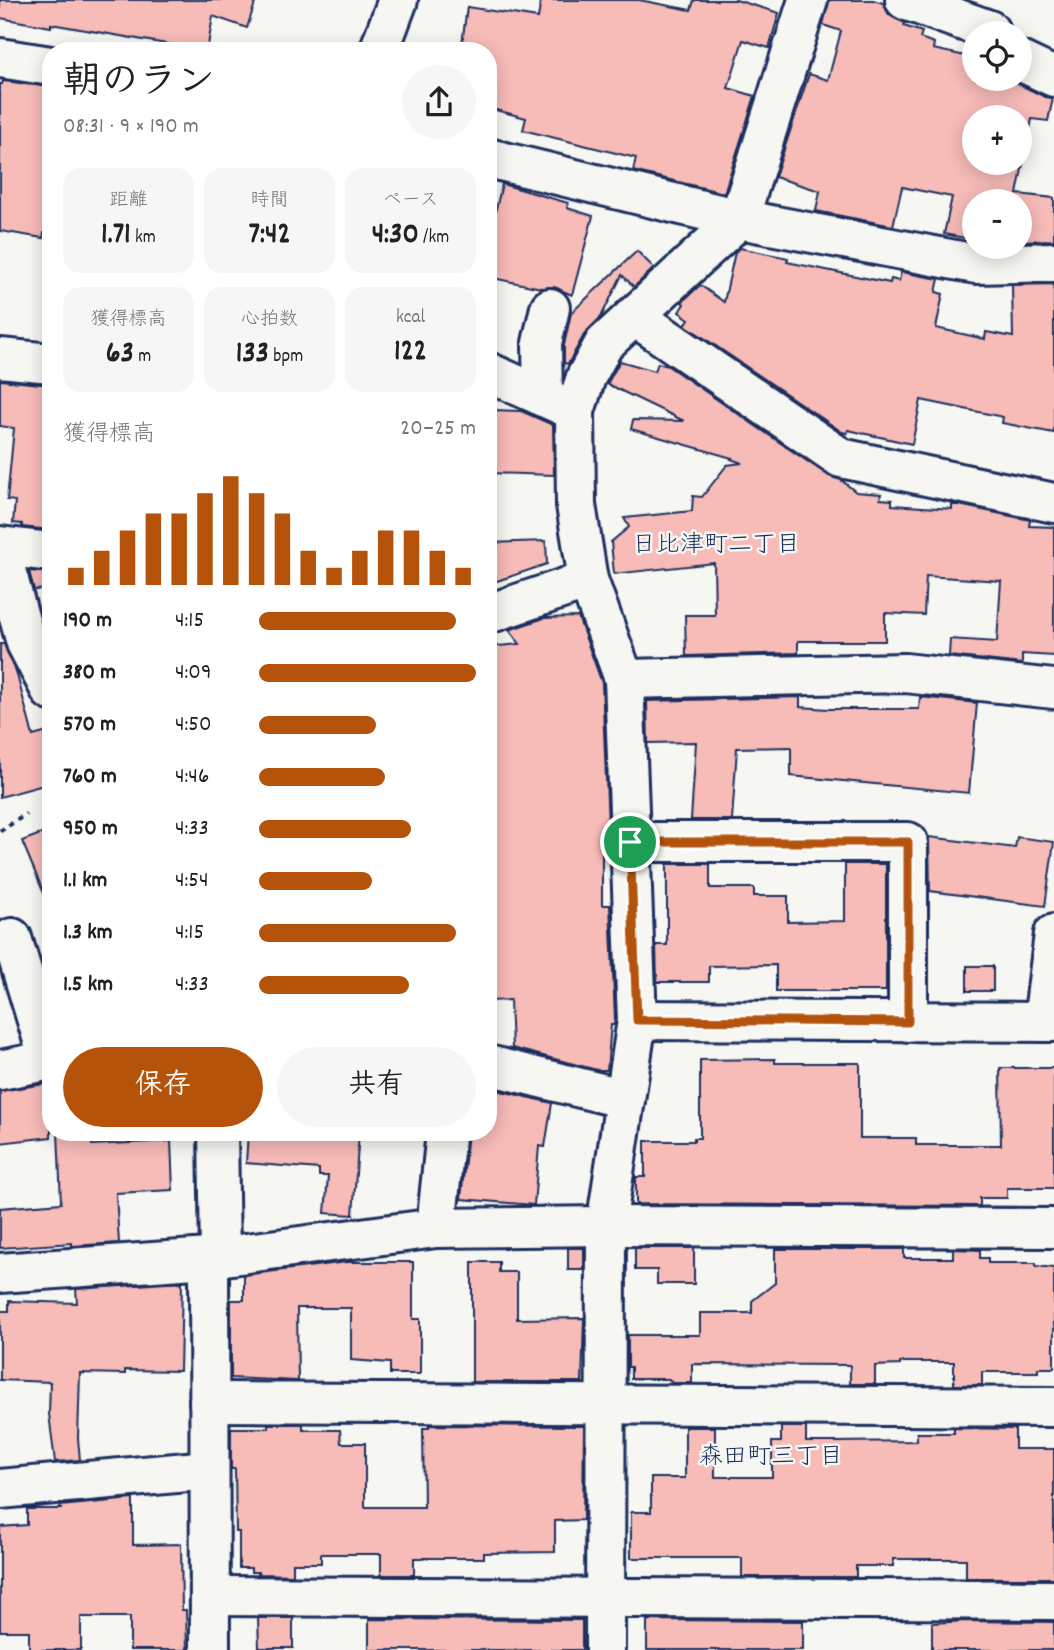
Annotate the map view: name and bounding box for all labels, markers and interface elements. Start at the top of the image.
map controls [962,21,1032,259]
button: locate [962,21,1032,91]
text: 朝のラン [63,57,215,112]
button: share [402,65,476,139]
button: + [962,105,1032,175]
text: 08:31 · 9 × 190 m [63,111,199,144]
text: 距離 [109,188,148,215]
text: 時間 [250,188,289,215]
text: ペース [383,188,438,215]
button: − [962,189,1032,259]
text: 1.71 [101,215,131,258]
text: 7:42 [248,215,291,258]
text: 4:30 [372,215,419,258]
text: km [131,225,156,252]
text: /km [419,225,449,252]
text: kcal [396,305,425,332]
text: 獲得標高 [90,307,167,334]
text: 心拍数 [241,307,298,334]
text: 122 [394,332,427,375]
text: 63 [106,334,134,377]
text: 133 [236,334,269,377]
text: m [134,344,151,371]
text: bpm [269,344,303,371]
text: 20–25 m [400,413,476,446]
text: 獲得標高 [63,419,155,452]
district label: 日比津町二丁目 [632,529,800,563]
text: 190 m [63,605,112,638]
text: 4:15 [175,605,204,638]
text: 380 m [63,657,116,690]
text: 4:09 [175,657,211,690]
text: 570 m [63,709,116,742]
text: 4:50 [175,709,212,742]
text: 760 m [63,761,117,794]
text: 4:46 [175,761,209,794]
pin [600,812,660,872]
text: 950 m [63,813,118,846]
text: 4:33 [175,813,209,846]
icon: arrive [611,823,649,861]
text: 1.1 km [63,865,107,898]
text: 4:54 [175,865,209,898]
text: 1.3 km [63,917,113,950]
text: 4:15 [175,917,204,950]
text: 1.5 km [63,969,113,1002]
text: 4:33 [175,969,209,1002]
button: 保存 [63,1047,263,1127]
button: 共有 [277,1047,476,1127]
district label: 森田町三丁目 [699,1441,843,1475]

